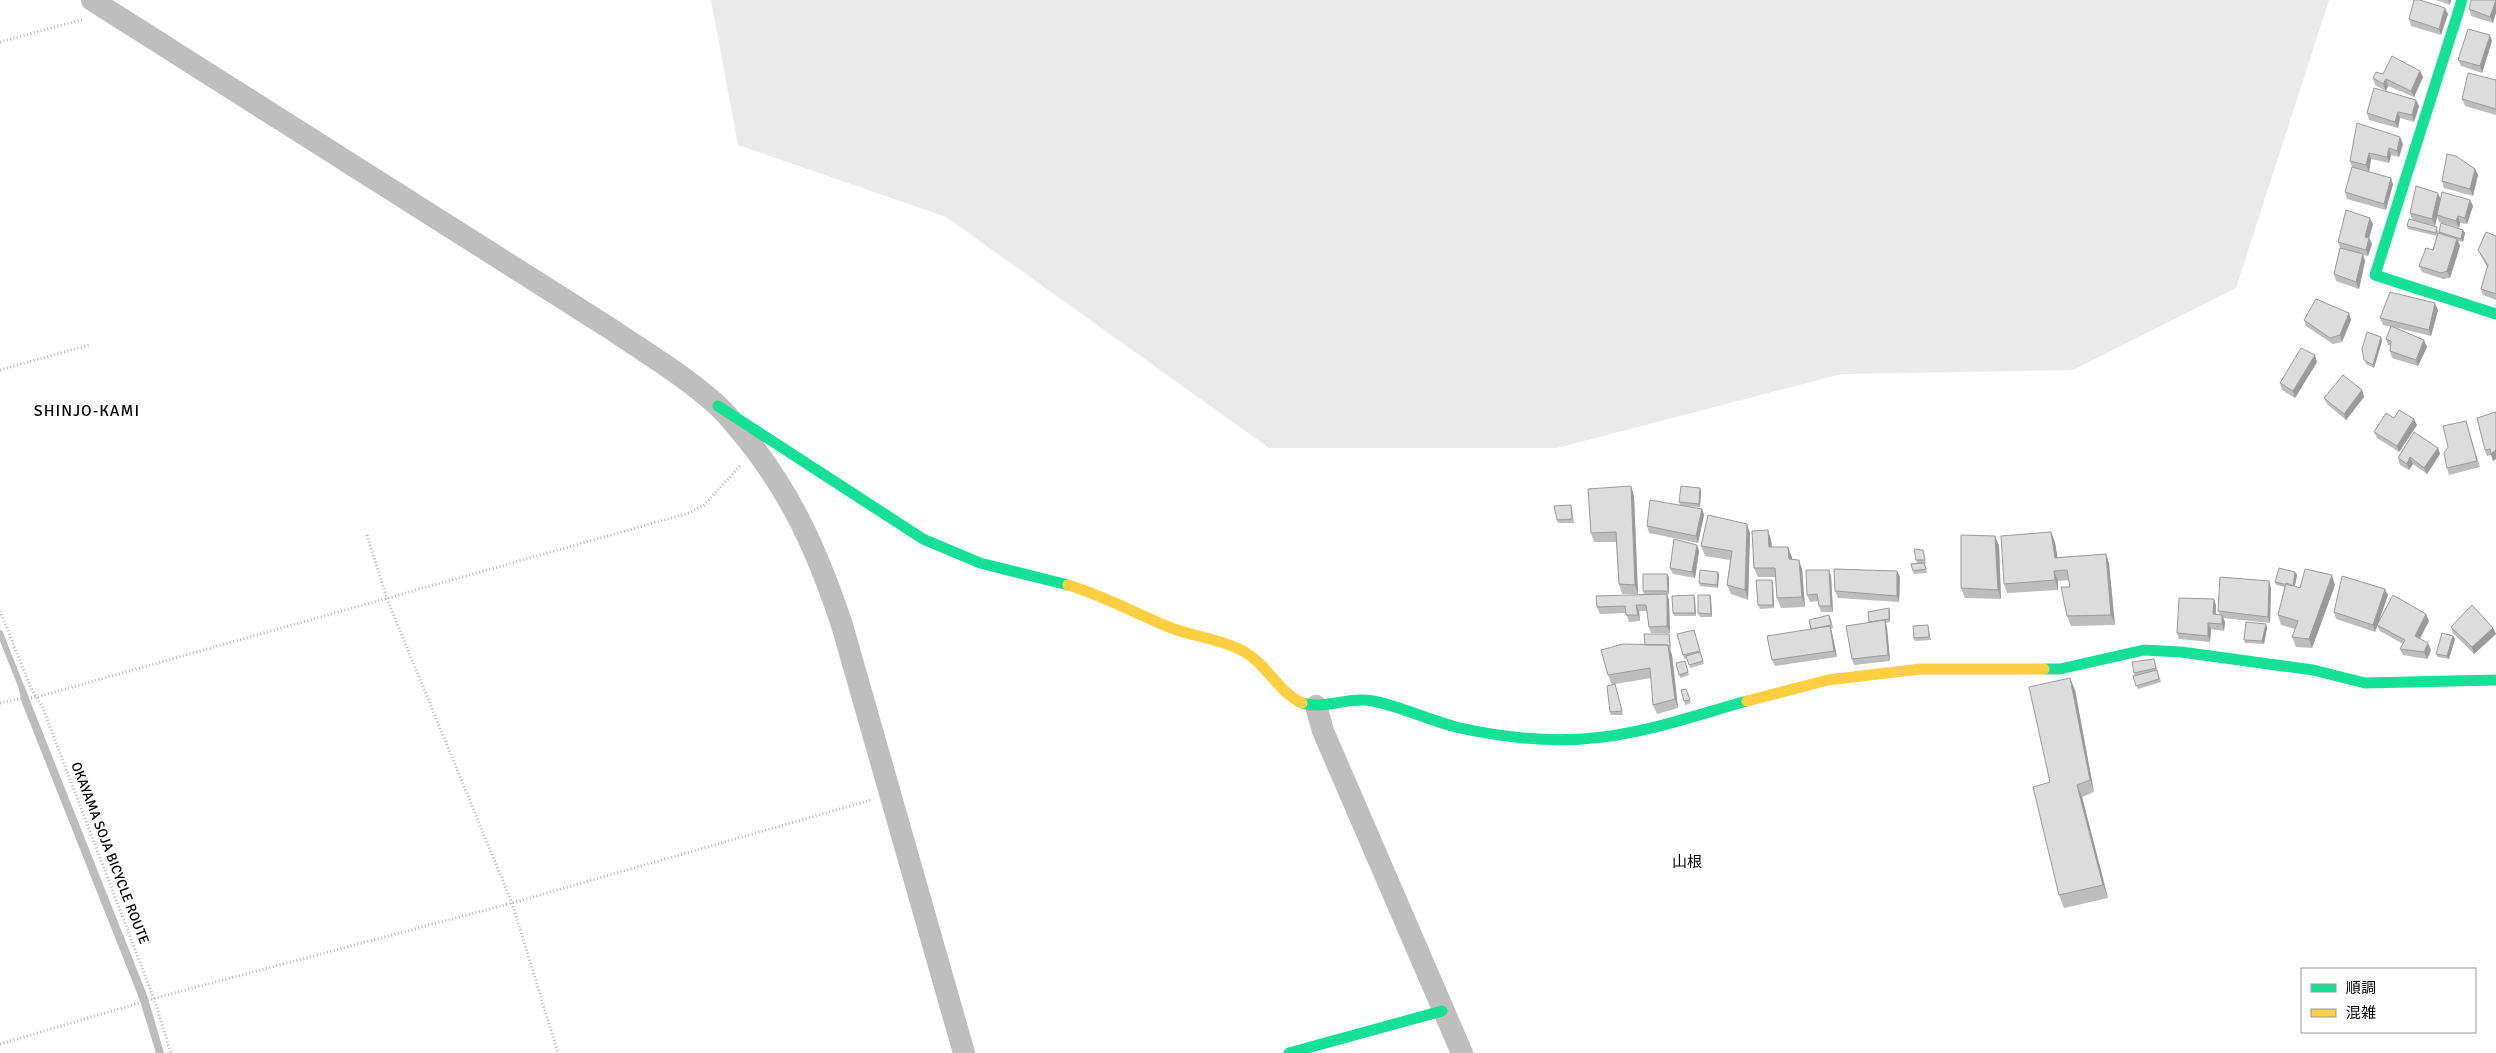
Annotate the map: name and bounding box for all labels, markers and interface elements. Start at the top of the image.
district label: SHINJO-KAMI [34,401,140,421]
street label: OKAYAMA SOJA BICYCLE ROUTE [67,760,153,946]
district label: 山根 [1672,853,1702,871]
legend [2301,968,2476,1033]
text: 順調 [2346,979,2376,997]
text: 混雑 [2346,1004,2376,1022]

